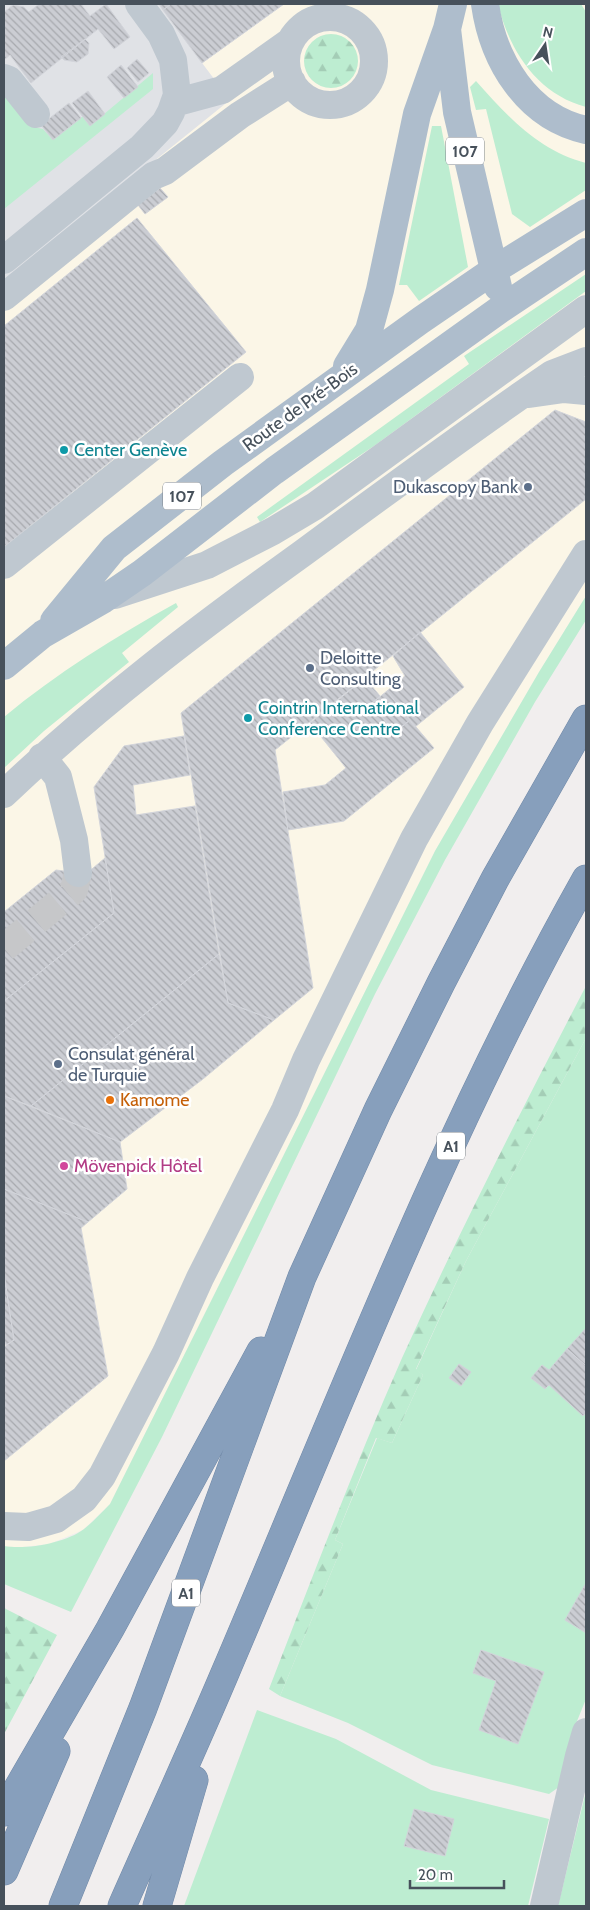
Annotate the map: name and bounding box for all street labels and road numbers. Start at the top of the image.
road number: 107 [446,138,484,164]
street label: Route de Pré-Bois [238,358,362,456]
road number: 107 [163,482,201,510]
road number: A1 [437,1132,465,1160]
road number: A1 [172,1580,200,1606]

